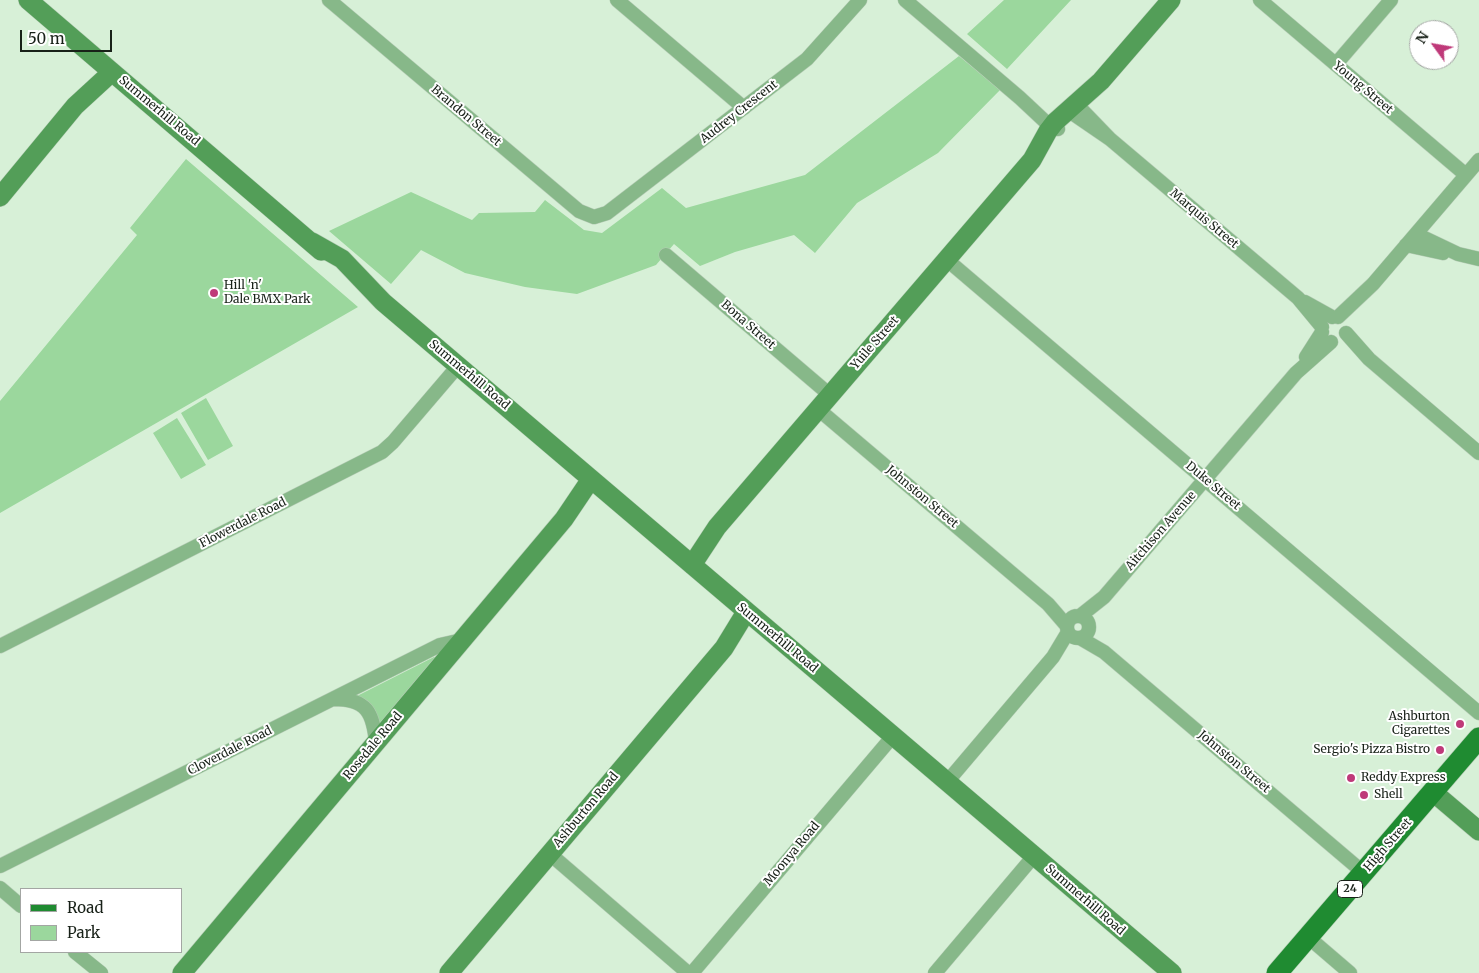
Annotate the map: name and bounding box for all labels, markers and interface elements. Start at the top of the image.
scale bar [22,20,115,52]
north arrow [1409,20,1459,70]
text: N [1412,28,1433,47]
text: 50 m [28,29,65,48]
street label: Young Street [1330,59,1396,117]
street label: Summerhill Road [116,73,202,149]
street label: Audrey Crescent [698,77,780,147]
street label: Brandon Street [428,83,504,149]
street label: Marquis Street [1167,186,1241,252]
place label: Hill 'n' Dale BMX Park [224,279,311,307]
marker: Hill 'n' Dale BMX Park [208,287,220,299]
street label: Bona Street [718,298,778,352]
street label: Yuile Street [848,314,902,372]
street label: Summerhill Road [426,337,512,413]
street label: Duke Street [1183,459,1243,513]
street label: Johnston Street [883,463,961,531]
street label: Aitchison Avenue [1123,488,1199,574]
street label: Flowerdale Road [197,495,289,551]
street label: Summerhill Road [734,600,820,676]
street label: Rosedale Road [341,709,405,783]
place label: Ashburton Cigarettes [1389,710,1450,738]
marker: Ashburton Cigarettes [1454,718,1466,730]
street label: Cloverdale Road [186,724,274,778]
street label: Johnston Street [1195,728,1273,796]
place label: Sergio's Pizza Bistro [1313,743,1430,757]
marker: Sergio's Pizza Bistro [1434,744,1446,756]
street label: Ashburton Road [550,770,622,850]
place label: Reddy Express [1361,771,1446,785]
marker: Reddy Express [1345,772,1357,784]
place label: Shell [1374,788,1403,802]
marker: Shell [1358,789,1370,801]
street label: High Street [1361,816,1415,874]
street label: Moonya Road [761,819,823,889]
street label: Summerhill Road [1042,862,1128,938]
road number: 24 [1338,881,1362,898]
legend [20,888,182,953]
text: Road [67,898,103,917]
text: Park [67,923,100,942]

